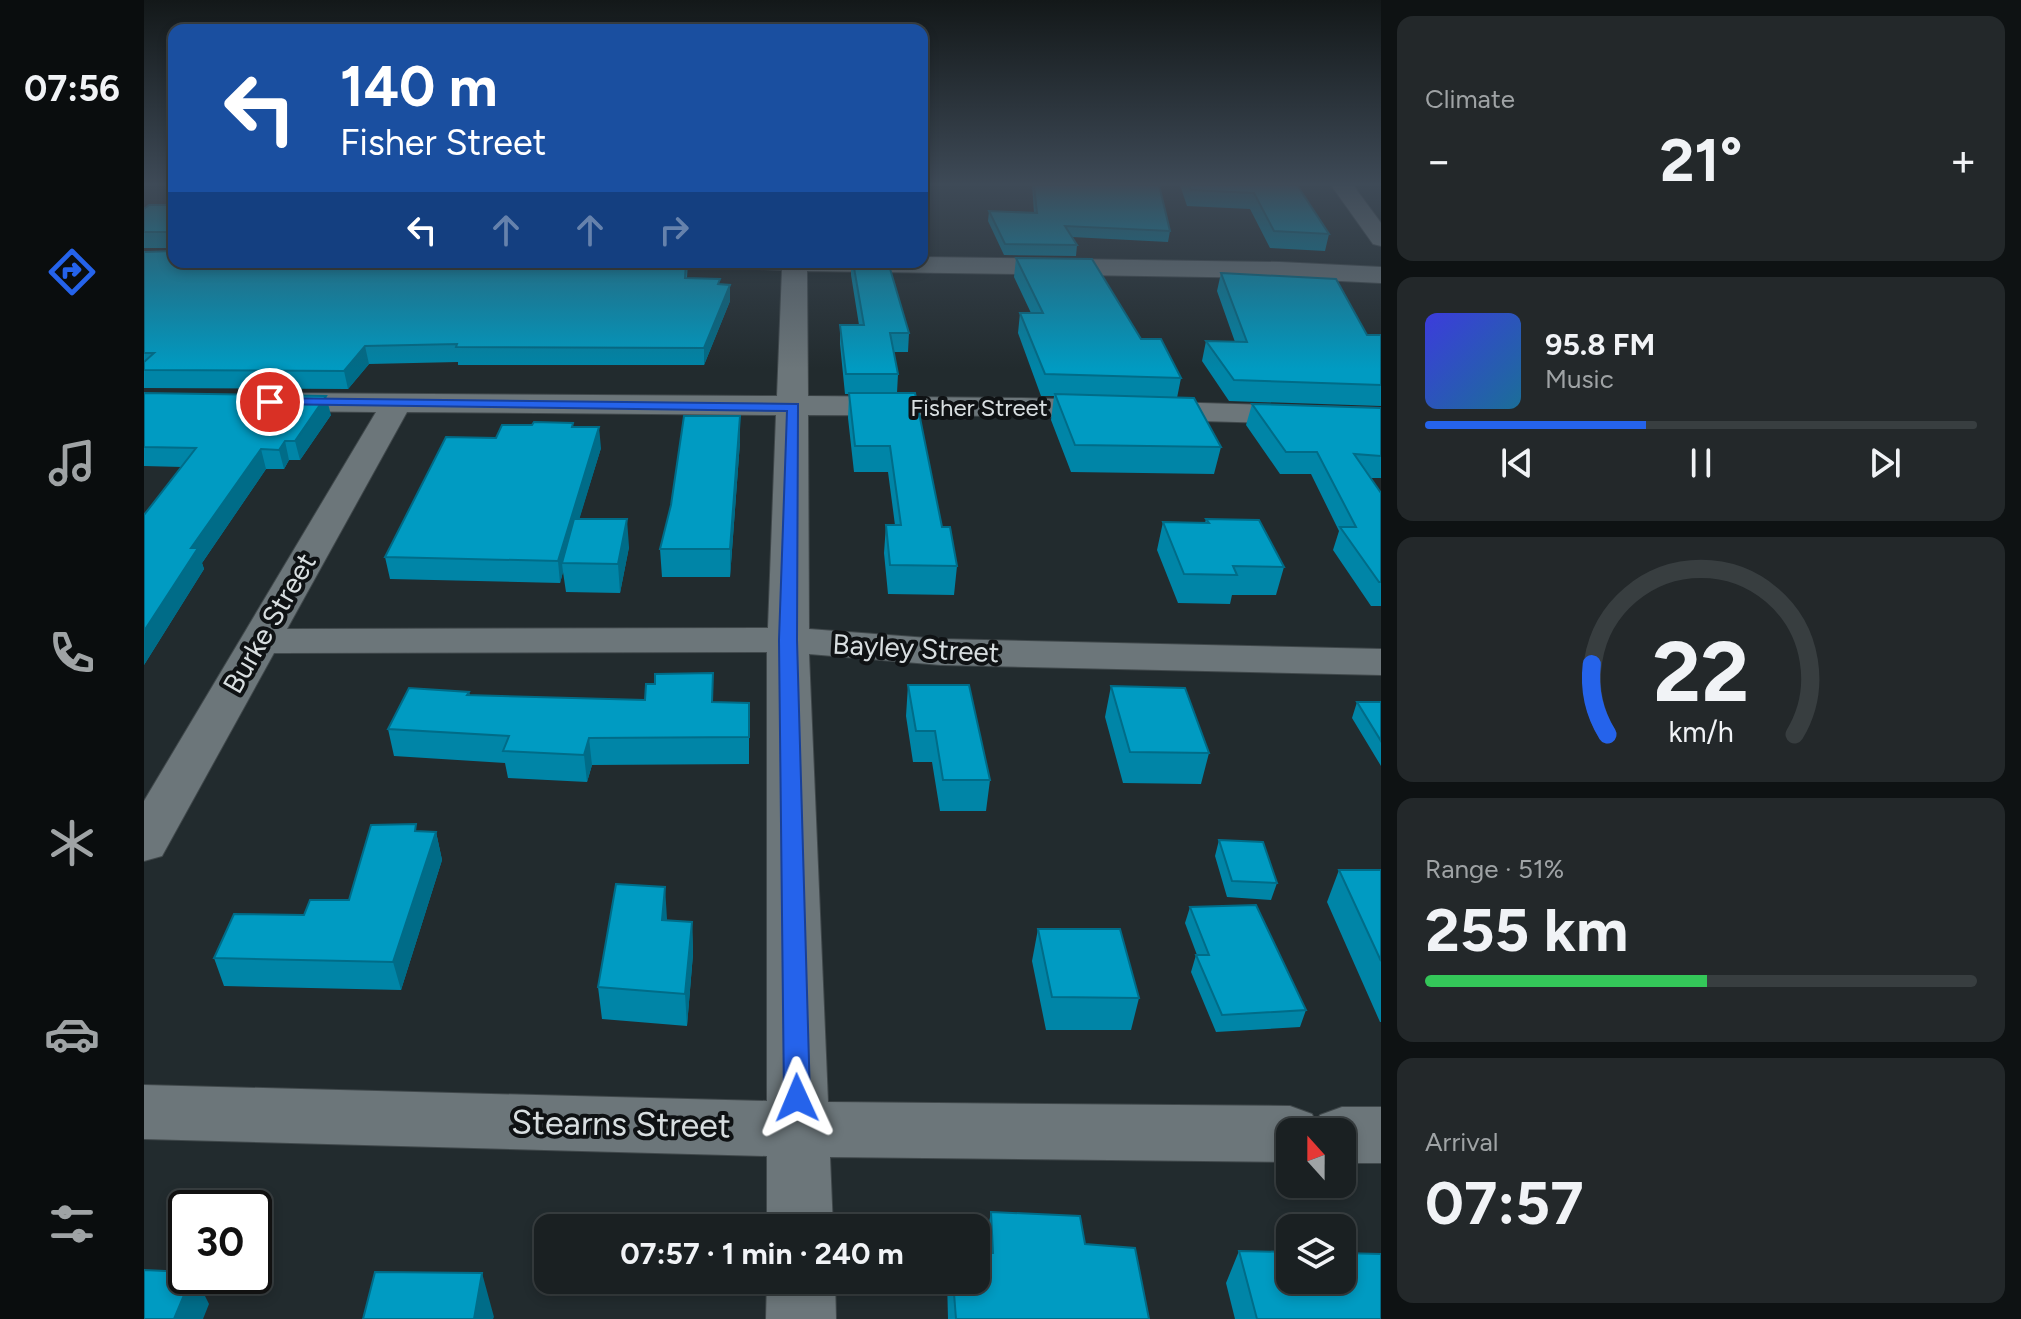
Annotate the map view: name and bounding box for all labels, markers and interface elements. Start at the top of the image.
text: 140 m [340,53,498,120]
icon: left [208,56,312,160]
text: 07:56 [24,67,120,110]
text: Climate [1425,83,1515,115]
text: Fisher Street [340,121,546,164]
text: 21° [1660,124,1742,196]
text: − [1425,134,1452,187]
text: + [1950,134,1977,187]
icon: left [400,208,444,252]
icon: ahead [484,208,528,252]
icon: ahead [568,208,612,252]
icon: right [652,208,696,252]
icon: directions [44,244,100,300]
text: 95.8 FM [1545,326,1655,363]
text: Music [1545,363,1614,395]
pin [236,368,304,436]
icon: arrive [248,380,292,424]
street label: Fisher Street [910,393,1048,422]
icon: music [44,435,100,491]
icon: previous [1495,441,1539,485]
icon: pause [1679,441,1723,485]
icon: next [1863,441,1907,485]
street label: Burke Street [215,547,323,699]
text: 22 [1653,622,1749,722]
icon: phone [44,625,100,681]
street label: Bayley Street [832,627,1000,669]
text: km/h [1668,716,1734,750]
icon: climate [44,815,100,871]
text: Range · 51% [1425,853,1564,885]
text: 255 km [1425,894,1628,966]
icon: car [44,1006,100,1062]
position arrow [755,1056,839,1140]
street label: Stearns Street [511,1102,731,1146]
north arrow [1276,1118,1356,1198]
map controls [1276,1118,1356,1294]
text: Arrival [1425,1126,1498,1158]
text: 07:57 [1425,1167,1584,1239]
speed limit sign: 30 [168,1190,272,1294]
icon: filters [44,1196,100,1252]
button: layers [1276,1214,1356,1294]
text: 07:57 · 1 min · 240 m [620,1235,904,1272]

